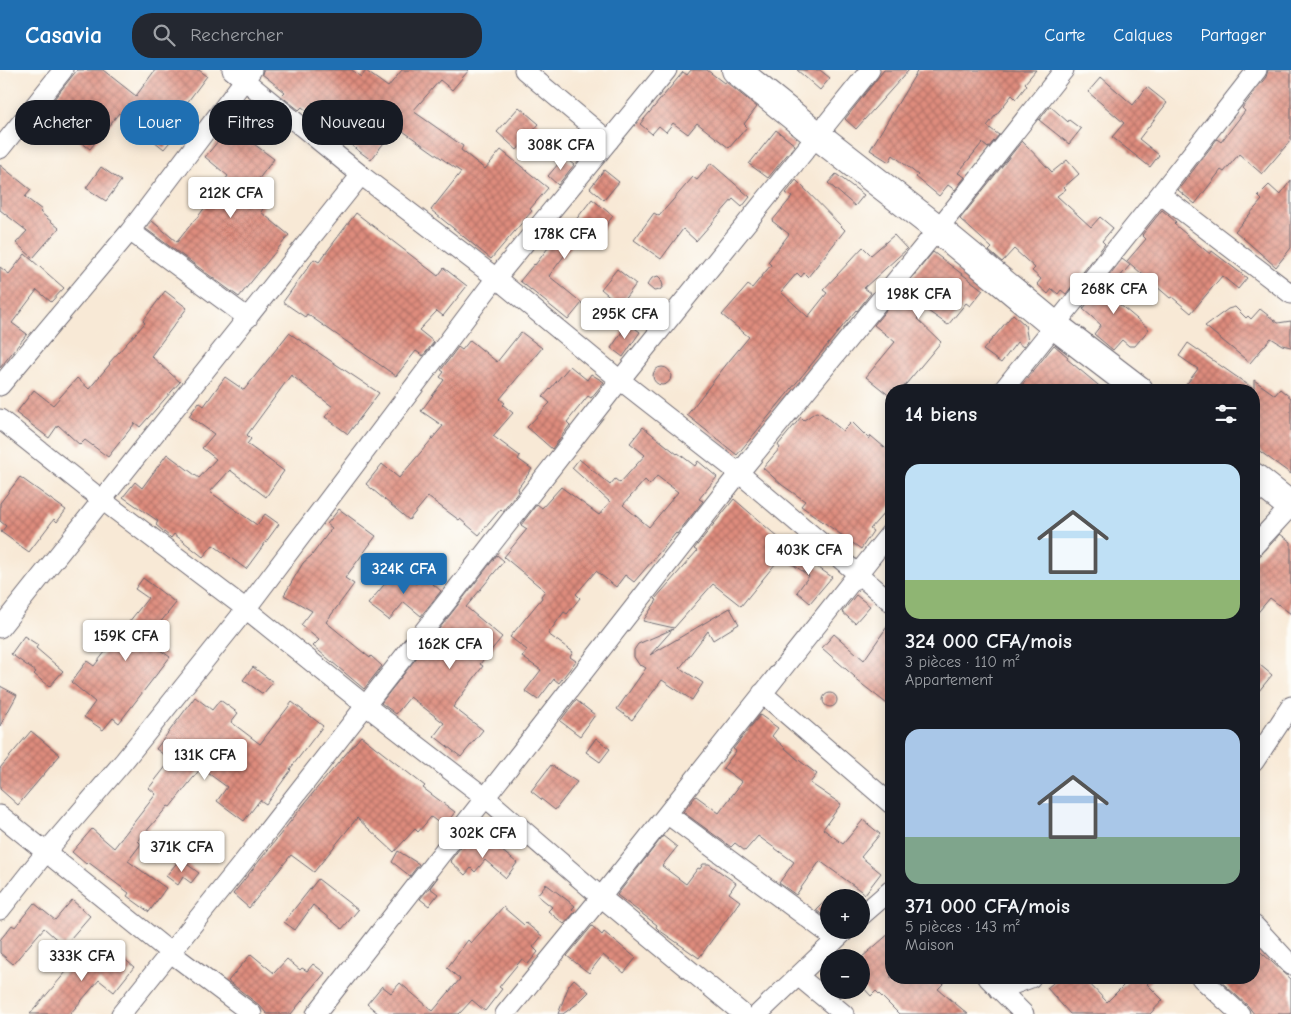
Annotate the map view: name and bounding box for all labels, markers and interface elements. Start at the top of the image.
search box [132,13,482,58]
text: Casavia [25,21,102,49]
icon: search [150,21,178,49]
text: Rechercher [190,24,283,46]
text: Carte [1044,25,1085,46]
text: Calques [1113,25,1173,46]
text: Partager [1201,25,1266,46]
chip: Acheter [15,100,110,145]
chip: Louer [120,100,199,145]
chip: Filtres [209,100,292,145]
chip: Nouveau [302,100,403,145]
pin: 308K CFA [509,128,613,171]
text: 308K CFA [528,136,594,154]
pin: 212K CFA [179,176,283,219]
text: 212K CFA [199,184,263,202]
pin: 178K CFA [513,218,617,260]
text: 178K CFA [534,225,596,243]
pin: 268K CFA [1062,272,1166,315]
pin: 198K CFA [867,278,971,320]
text: 268K CFA [1081,280,1147,298]
text: 198K CFA [887,285,951,303]
pin: 295K CFA [573,298,677,340]
text: 295K CFA [592,305,658,323]
icon: filters [1212,400,1240,428]
text: 14 biens [905,402,977,426]
icon: home [1028,497,1118,587]
pin: 403K CFA [757,534,861,576]
text: 403K CFA [776,541,842,559]
pin: 324K CFA [352,552,456,595]
text: 324K CFA [372,560,436,578]
pin: 159K CFA [74,620,178,662]
text: 159K CFA [94,627,158,645]
pin: 162K CFA [398,628,502,670]
text: 324 000 CFA/mois [905,629,1072,653]
text: 162K CFA [418,635,482,653]
text: 3 pièces · 110 m² [905,653,1019,671]
text: Appartement [905,671,993,689]
pin: 131K CFA [153,738,257,781]
text: 131K CFA [174,746,236,764]
icon: home [1028,762,1118,852]
pin: 302K CFA [431,816,535,859]
text: 302K CFA [450,824,516,842]
pin: 371K CFA [130,830,234,873]
text: 371K CFA [151,838,213,856]
map controls [820,889,870,999]
button: + [820,889,870,939]
text: 371 000 CFA/mois [905,894,1070,918]
text: 5 pièces · 143 m² [905,918,1020,936]
text: Maison [905,936,954,954]
pin: 333K CFA [30,940,134,982]
text: 333K CFA [49,947,115,965]
button: − [820,949,870,999]

